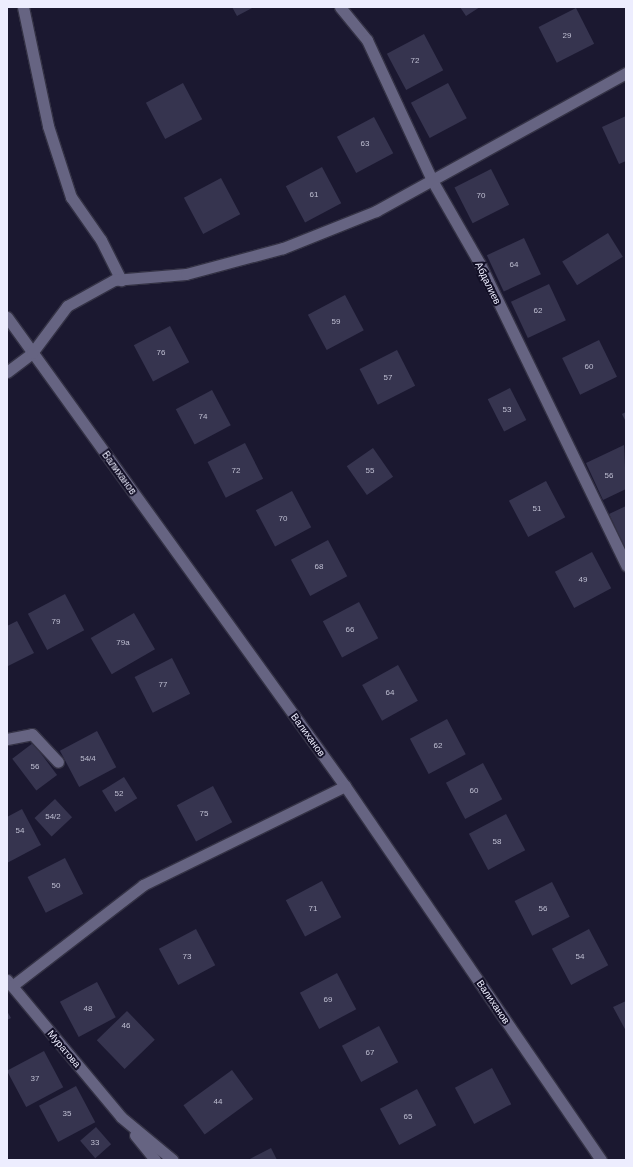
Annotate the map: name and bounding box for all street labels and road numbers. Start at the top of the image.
street label: Абдалиев [473,260,503,306]
street label: Валиханов [99,449,139,497]
street label: Валиханов [288,711,328,759]
street label: Валиханов [474,978,512,1026]
street label: Муратова [45,1028,83,1070]

